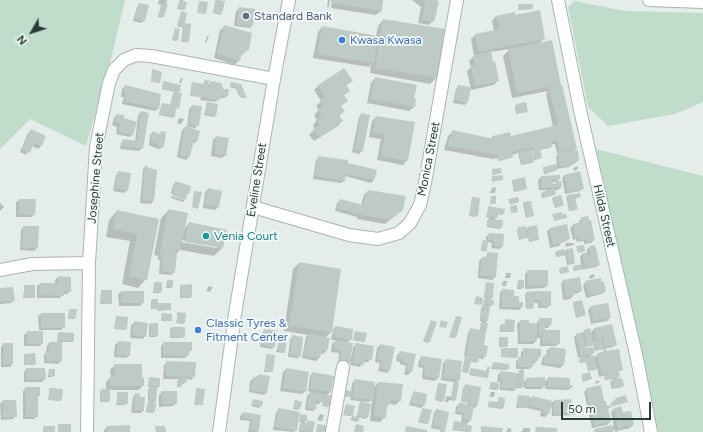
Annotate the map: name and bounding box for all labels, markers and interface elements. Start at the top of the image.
place label: Standard Bank [254,9,332,23]
marker: Standard Bank [241,11,251,21]
north arrow [12,12,52,52]
text: N [15,32,30,47]
place label: Kwasa Kwasa [350,33,422,47]
marker: Kwasa Kwasa [337,35,347,45]
street label: Monica Street [415,120,443,198]
street label: Josephine Street [85,132,107,224]
street label: Eveline Street [244,142,270,218]
street label: Hilda Street [590,183,618,249]
place label: Venia Court [214,229,278,243]
marker: Venia Court [201,231,211,241]
place label: Classic Tyres & Fitment Center [206,316,288,344]
marker: Classic Tyres & Fitment Center [193,325,203,335]
scale bar [563,394,653,420]
text: 50 m [568,402,596,416]

